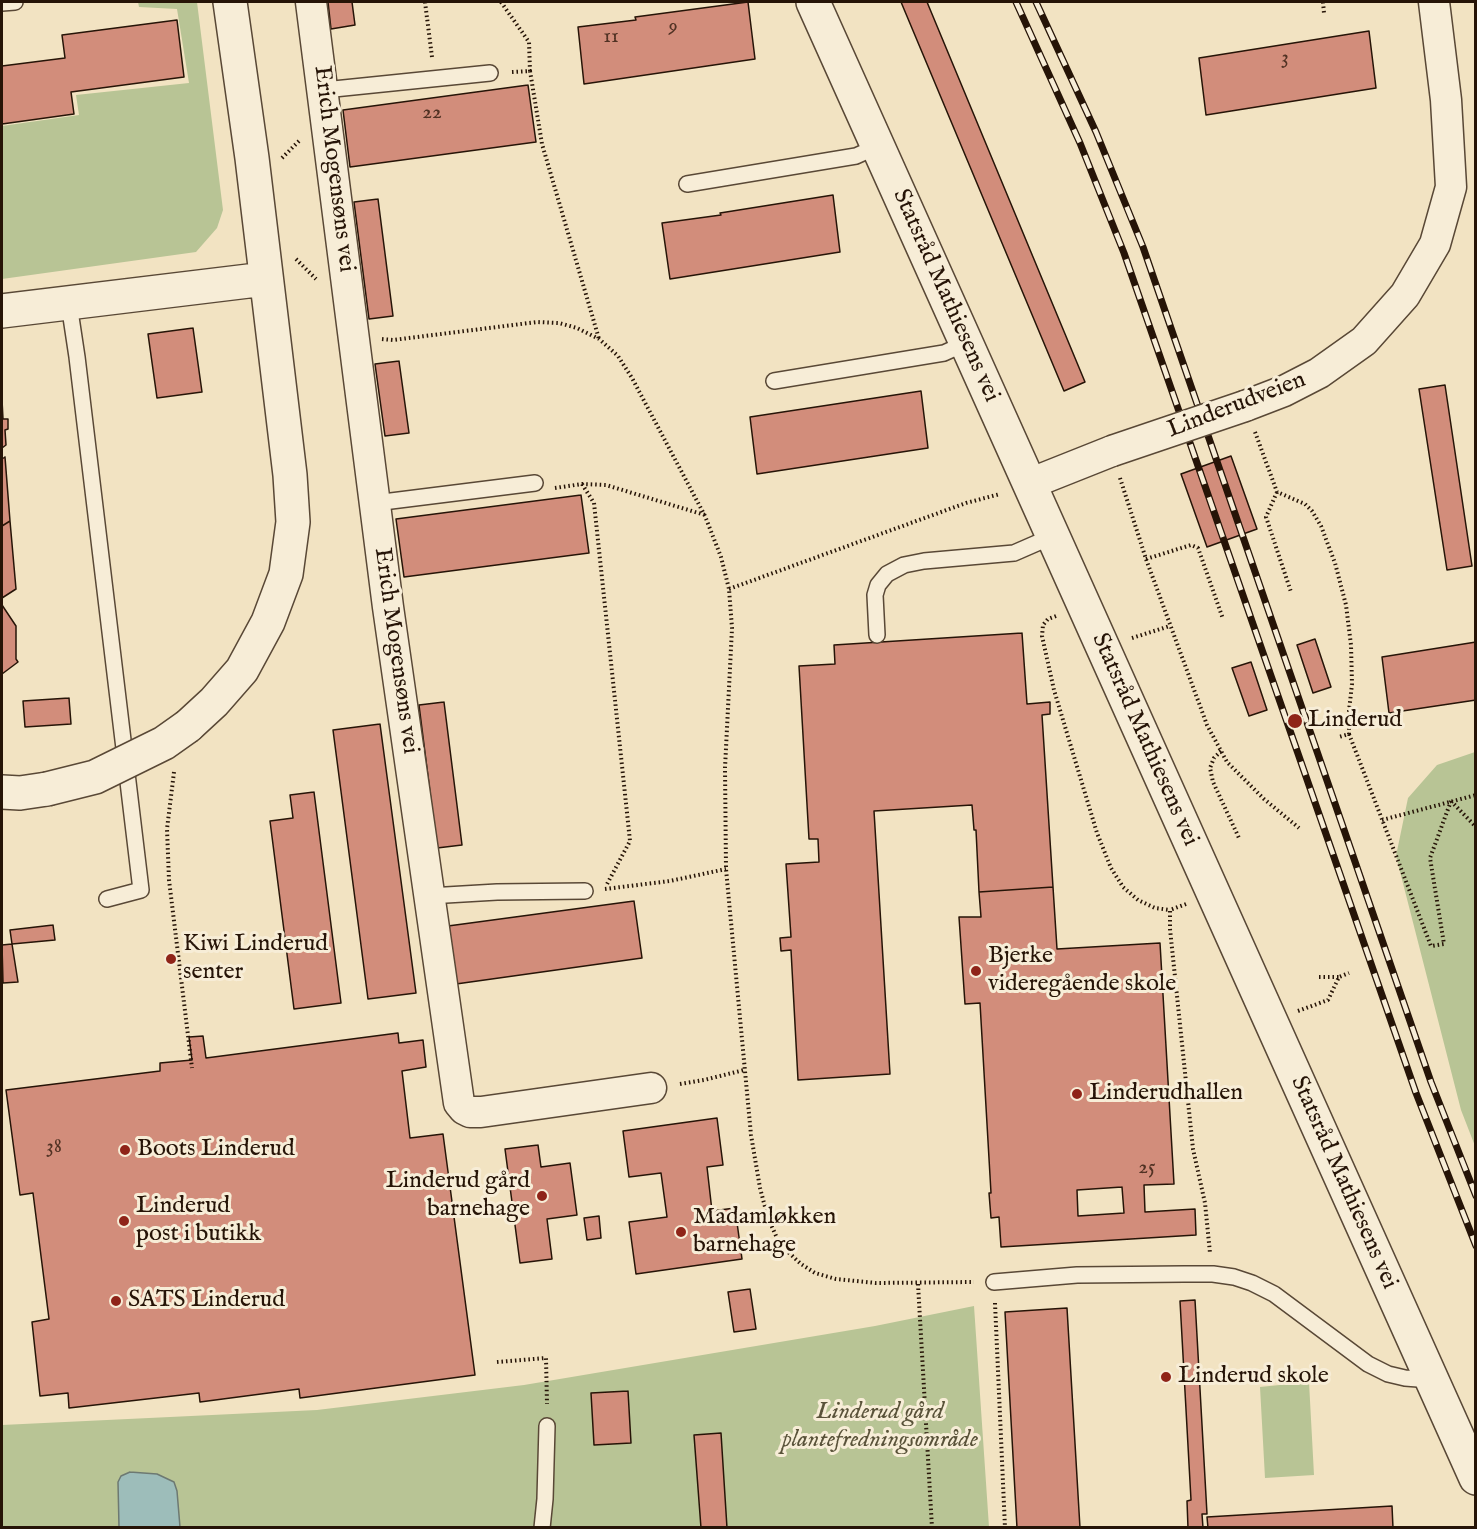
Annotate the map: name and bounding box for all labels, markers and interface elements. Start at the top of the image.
house number: 9 [668,15,678,41]
house number: 11 [603,25,619,51]
house number: 3 [1281,46,1289,72]
street label: Erich Mogensøns vei [306,64,360,274]
house number: 22 [422,101,442,127]
street label: Statsråd Mathiesens vei [885,185,1005,407]
street label: Linderudveien [1164,366,1310,446]
street label: Erich Mogensøns vei [366,546,424,756]
street label: Statsråd Mathiesens vei [1084,629,1204,851]
place label: Linderud [1308,707,1402,735]
marker: Linderud [1286,712,1304,730]
place label: Kiwi Linderud senter [183,931,328,987]
place label: Bjerke videregående skole [988,943,1176,999]
marker: Kiwi Linderud senter [164,952,178,966]
marker: Bjerke videregående skole [969,964,983,978]
street label: Statsråd Mathiesens vei [1283,1072,1403,1294]
place label: Linderudhallen [1089,1080,1243,1108]
marker: Linderudhallen [1070,1087,1084,1101]
house number: 38 [46,1135,62,1161]
place label: Boots Linderud [137,1136,295,1164]
marker: Boots Linderud [118,1143,132,1157]
house number: 25 [1138,1156,1156,1182]
place label: Linderud gård barnehage [386,1168,530,1224]
marker: Linderud gård barnehage [535,1189,549,1203]
place label: Linderud post i butikk [136,1193,261,1249]
place label: Madamløkken barnehage [693,1204,836,1260]
marker: Linderud post i butikk [117,1214,131,1228]
marker: Madamløkken barnehage [674,1225,688,1239]
place label: SATS Linderud [128,1287,285,1315]
marker: SATS Linderud [109,1294,123,1308]
place label: Linderud skole [1178,1363,1329,1391]
marker: Linderud skole [1159,1370,1173,1384]
park label: Linderud gård plantefredningsområde [782,1399,978,1455]

